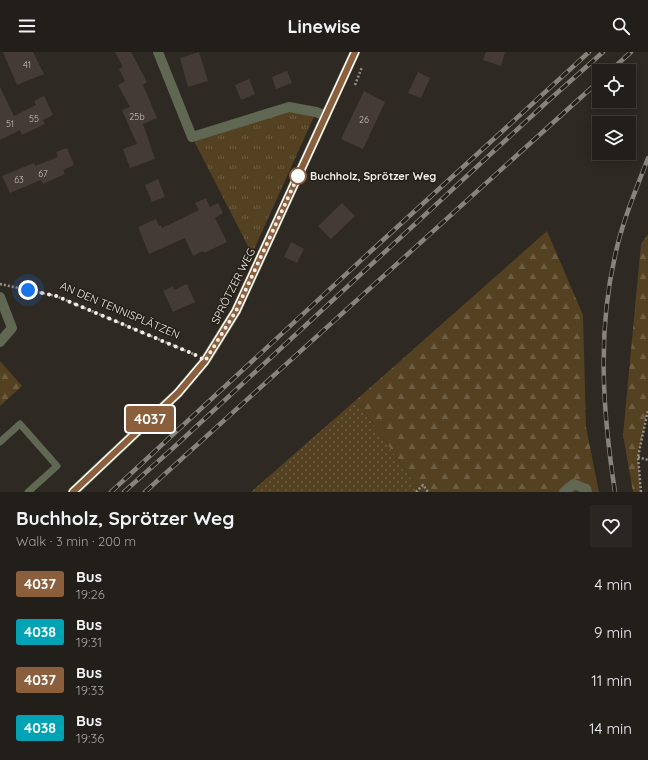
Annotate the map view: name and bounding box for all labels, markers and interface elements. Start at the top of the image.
icon: menu [16,15,38,37]
text: Linewise [287,15,361,38]
icon: search [610,15,632,37]
house number: 41 [23,59,31,70]
map controls [592,64,636,160]
button: locate [592,64,636,108]
house number: 25b [129,111,145,122]
house number: 55 [29,113,39,124]
house number: 26 [359,114,369,125]
button: layers [592,116,636,160]
house number: 51 [6,118,14,129]
marker: Buchholz, Sprötzer Weg [289,167,307,185]
house number: 67 [38,168,48,179]
place label: Buchholz, Sprötzer Weg [310,169,436,183]
house number: 63 [14,174,24,185]
street label: SPRÖTZER WEG [208,246,258,326]
street label: AN DEN TENNISPLÄTZEN [58,278,182,342]
your location [18,280,38,300]
line badge: 4037 [122,406,178,432]
text: 4037 [134,410,166,428]
button: heart [590,505,632,547]
text: Buchholz, Sprötzer Weg [16,506,234,530]
text: Walk · 3 min · 200 m [16,533,136,549]
text: Bus [76,567,102,586]
text: 4037 [24,575,56,593]
text: 4 min [594,575,632,594]
text: 19:26 [76,586,105,602]
text: Bus [76,615,102,634]
text: 4038 [24,623,56,641]
text: 9 min [594,623,632,642]
text: 19:31 [76,634,102,650]
text: Bus [76,663,102,682]
text: 4037 [24,671,56,689]
text: 11 min [591,671,632,690]
text: 19:33 [76,682,104,698]
text: Bus [76,711,102,730]
text: 4038 [24,719,56,737]
text: 14 min [589,719,632,738]
text: 19:36 [76,730,104,746]

